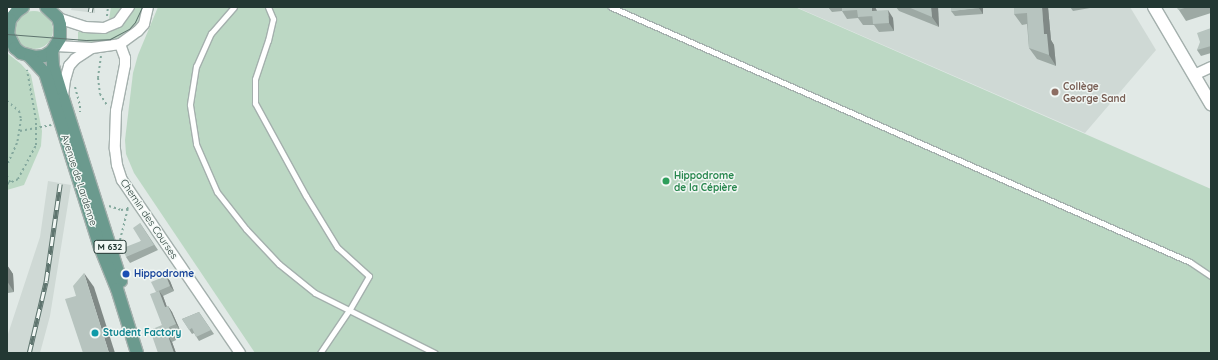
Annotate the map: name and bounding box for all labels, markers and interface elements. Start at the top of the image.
place label: Collège George Sand [1063,80,1126,104]
marker: Collège George Sand [1050,87,1060,97]
street label: Avenue de Lardenne [59,133,99,227]
place label: Hippodrome de la Cépière [674,169,737,192]
marker: Hippodrome de la Cépière [661,176,671,186]
street label: Chemin des Courses [118,177,180,261]
road number: M 632 [93,240,127,254]
place label: Hippodrome [134,268,194,280]
marker: Hippodrome [121,269,131,279]
place label: Student Factory [103,327,181,339]
marker: Student Factory [90,328,100,338]

